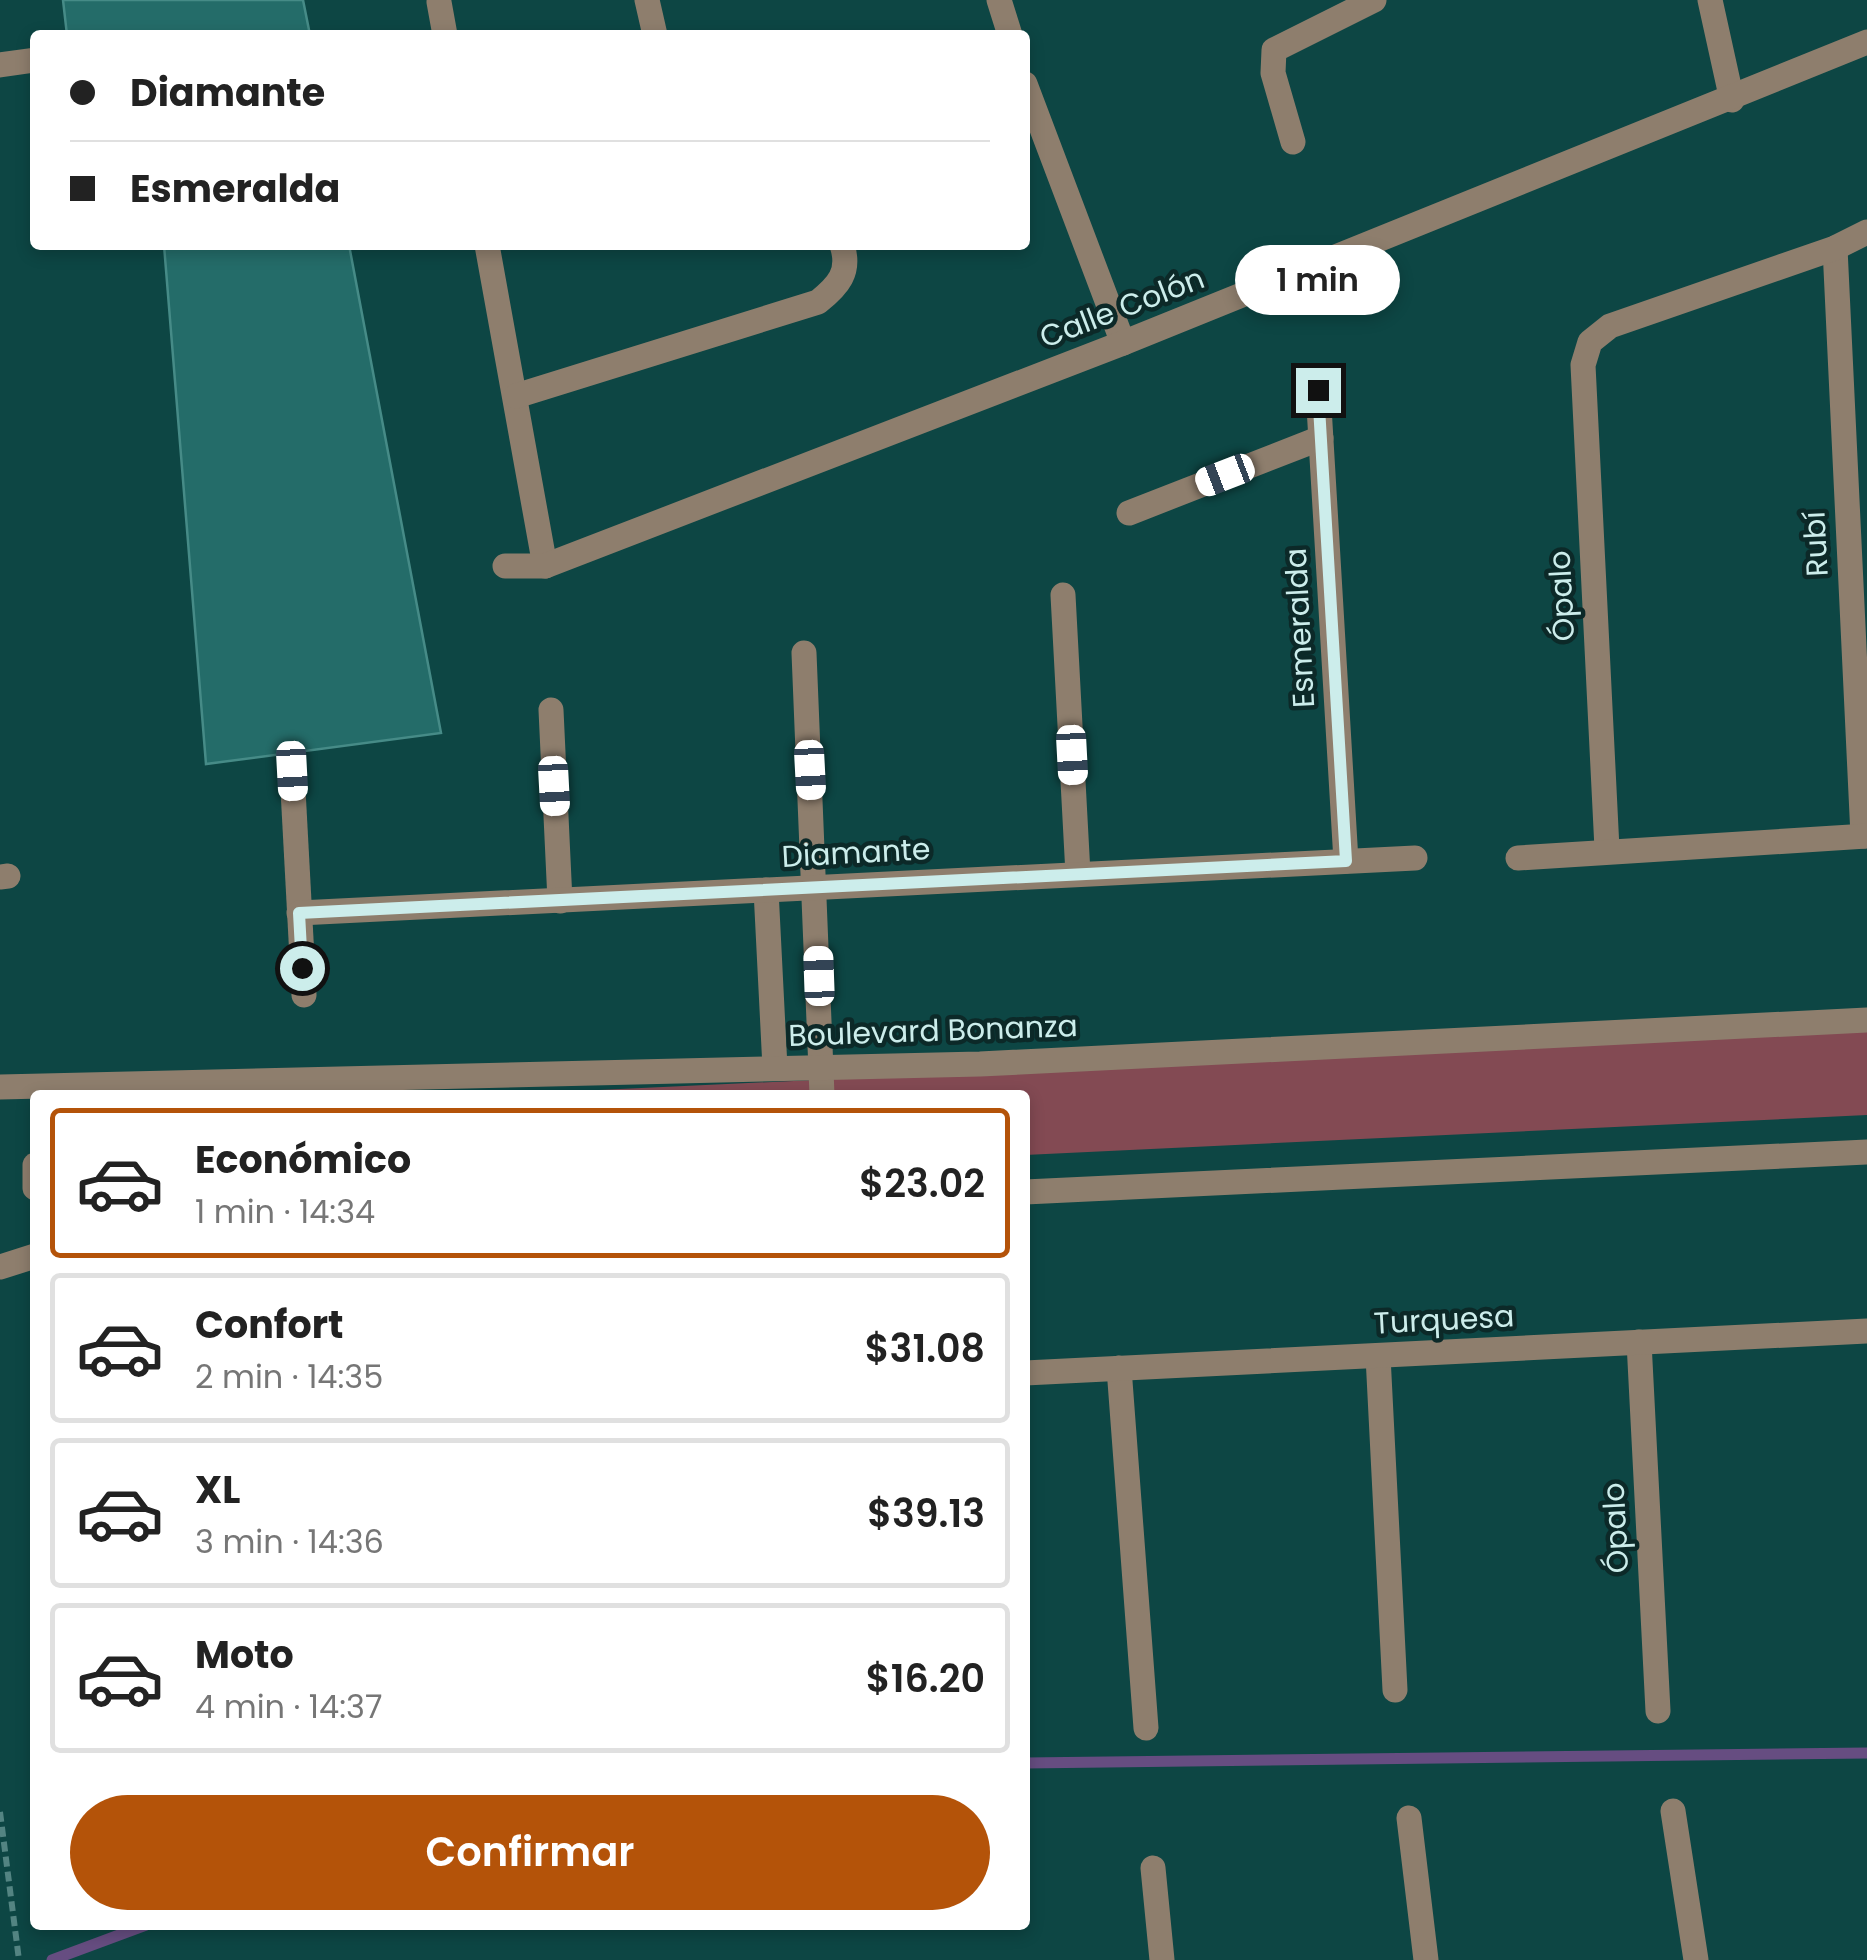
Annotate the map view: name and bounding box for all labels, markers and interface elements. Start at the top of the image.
text: Diamante [130,66,325,119]
text: Esmeralda [130,162,340,215]
callout: 1 min [1236,245,1400,315]
street label: Calle Colón [1033,256,1210,359]
text: 1 min [1276,257,1359,302]
route end [1296,368,1341,413]
car [1192,450,1258,500]
street label: Rubí [1792,510,1839,578]
street label: Esmeralda [1274,547,1325,709]
street label: Ópalo [1538,550,1585,642]
car [1055,724,1089,786]
car [793,739,827,801]
car [275,740,309,802]
car [537,755,571,817]
street label: Diamante [781,827,931,878]
car [803,945,835,1007]
route start [280,946,325,991]
street label: Boulevard Bonanza [788,1004,1078,1057]
text: Económico [195,1133,411,1186]
icon: car [75,1138,165,1228]
text: $23.02 [859,1157,985,1210]
text: 1 min · 14:34 [195,1189,375,1234]
street label: Turquesa [1373,1294,1515,1345]
text: Confort [195,1298,343,1351]
icon: car [75,1303,165,1393]
text: $31.08 [865,1322,985,1375]
text: 2 min · 14:35 [195,1354,383,1399]
text: XL [195,1463,240,1516]
icon: car [75,1468,165,1558]
street label: Ópalo [1592,1482,1639,1574]
text: $39.13 [867,1487,985,1540]
text: 3 min · 14:36 [195,1519,384,1564]
text: Moto [195,1628,294,1681]
icon: car [75,1633,165,1723]
text: $16.20 [866,1652,985,1705]
text: 4 min · 14:37 [195,1684,382,1729]
button: Confirmar [70,1795,990,1910]

